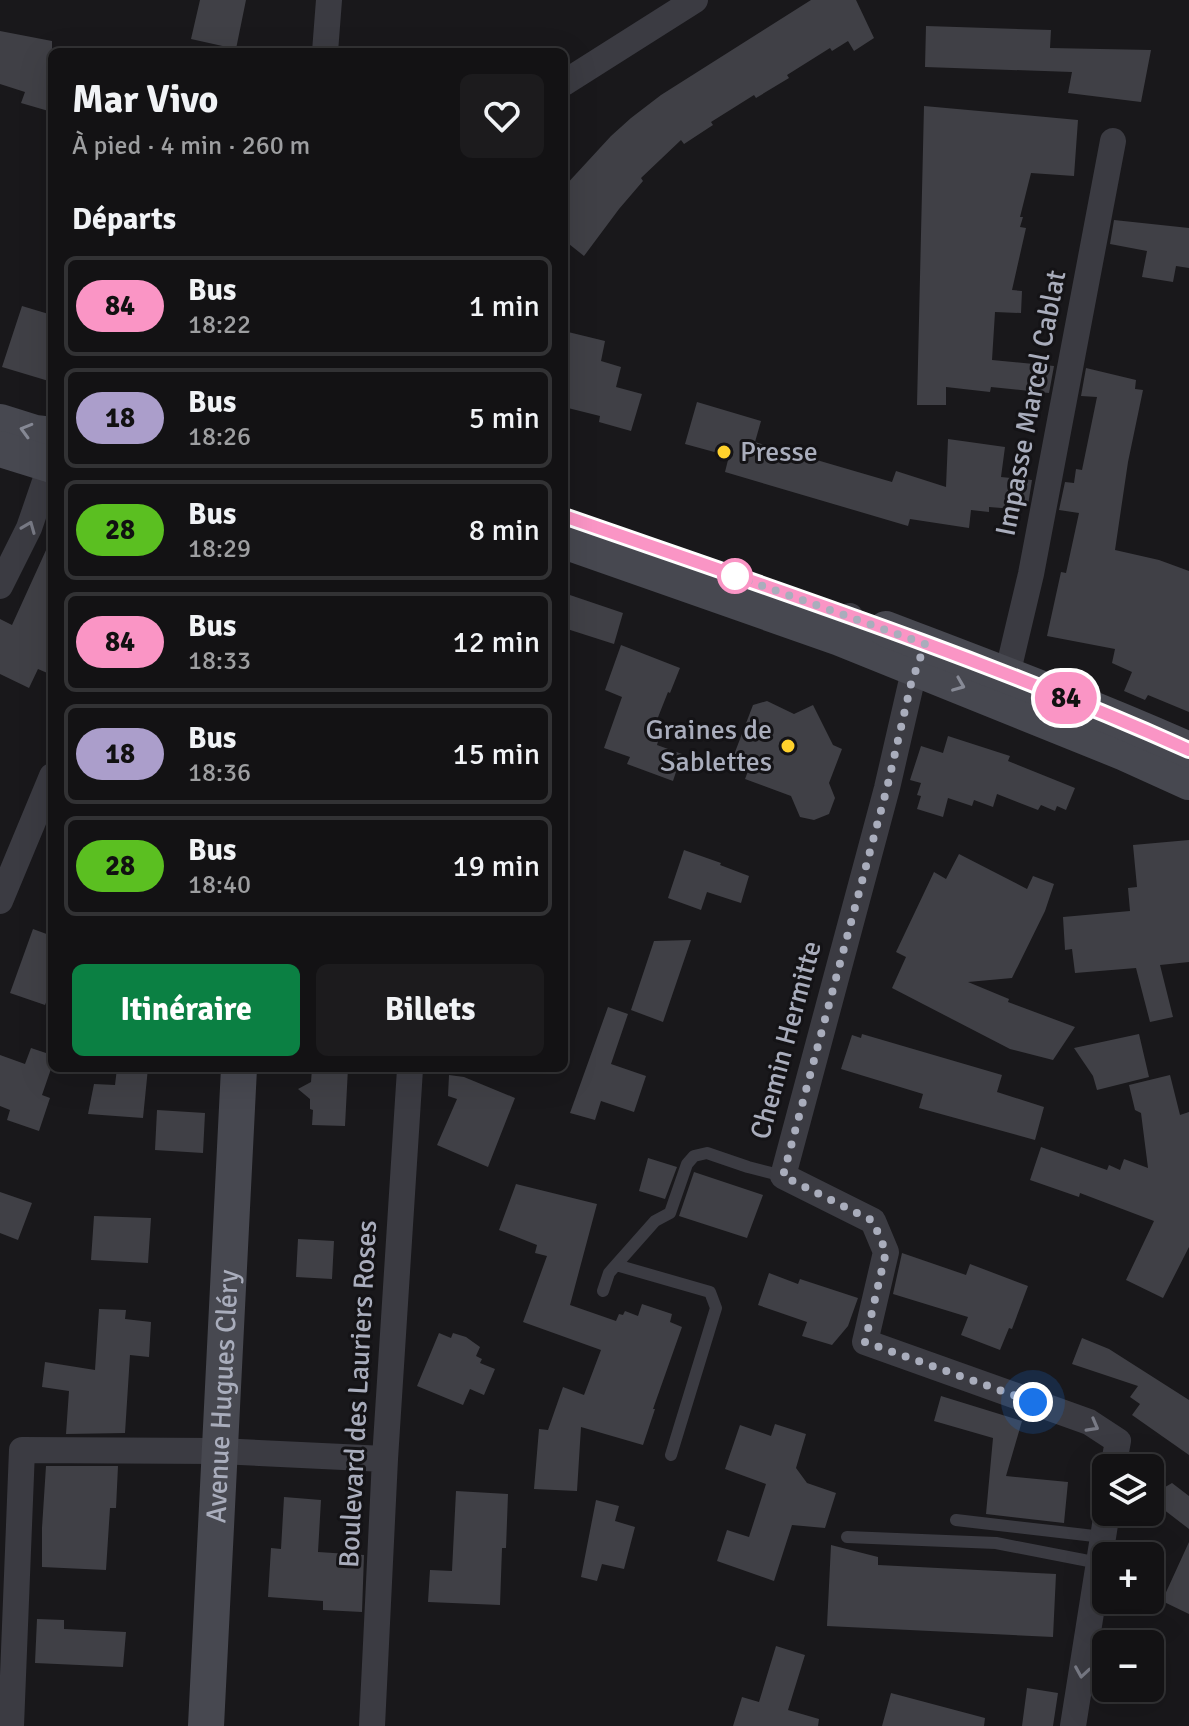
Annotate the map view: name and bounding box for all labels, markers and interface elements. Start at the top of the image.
button: heart [460,74,544,158]
text: Mar Vivo [72,76,218,123]
text: À pied · 4 min · 260 m [72,130,310,162]
text: Départs [72,201,176,238]
street label: Impasse Marcel Cablat [989,267,1073,539]
text: Bus [188,272,236,309]
text: 1 min [469,288,540,325]
text: 84 [105,289,135,323]
text: 18:22 [188,309,251,341]
text: Bus [188,384,236,421]
text: 5 min [469,400,540,437]
text: 18 [105,401,135,435]
text: 18:26 [188,421,251,453]
one-way arrow [19,423,33,439]
place label: Presse [740,435,818,469]
marker: Presse [715,443,733,461]
text: Bus [188,496,236,533]
text: 8 min [469,512,540,549]
text: 28 [105,513,135,547]
one-way arrow [19,520,35,535]
text: 18:29 [188,533,251,565]
unlabelled marker [718,559,752,593]
text: Bus [188,608,236,645]
text: 12 min [453,624,540,661]
text: 84 [105,625,135,659]
text: 18:33 [188,645,251,677]
line badge: 84 [1030,672,1102,724]
one-way arrow [951,675,965,692]
text: 84 [1051,681,1081,715]
place label: Graines de Sablettes [646,713,772,779]
text: Bus [188,720,236,757]
text: 15 min [453,736,540,773]
text: 18 [105,737,135,771]
marker: Graines de Sablettes [779,737,797,755]
text: 18:36 [188,757,251,789]
text: Bus [188,832,236,869]
text: 19 min [453,848,540,885]
text: 28 [105,849,135,883]
text: 18:40 [188,869,251,901]
street label: Chemin Hermitte [743,937,829,1143]
button: Itinéraire [72,964,300,1056]
button: Billets [316,964,544,1056]
street label: Boulevard des Lauriers Roses [332,1219,384,1569]
street label: Avenue Hugues Cléry [199,1269,246,1524]
your location [1013,1382,1053,1422]
one-way arrow [1085,1416,1099,1431]
map controls [1092,1454,1164,1702]
button: layers [1092,1454,1164,1526]
button: + [1092,1542,1164,1614]
button: − [1092,1630,1164,1702]
one-way arrow [1074,1665,1091,1679]

